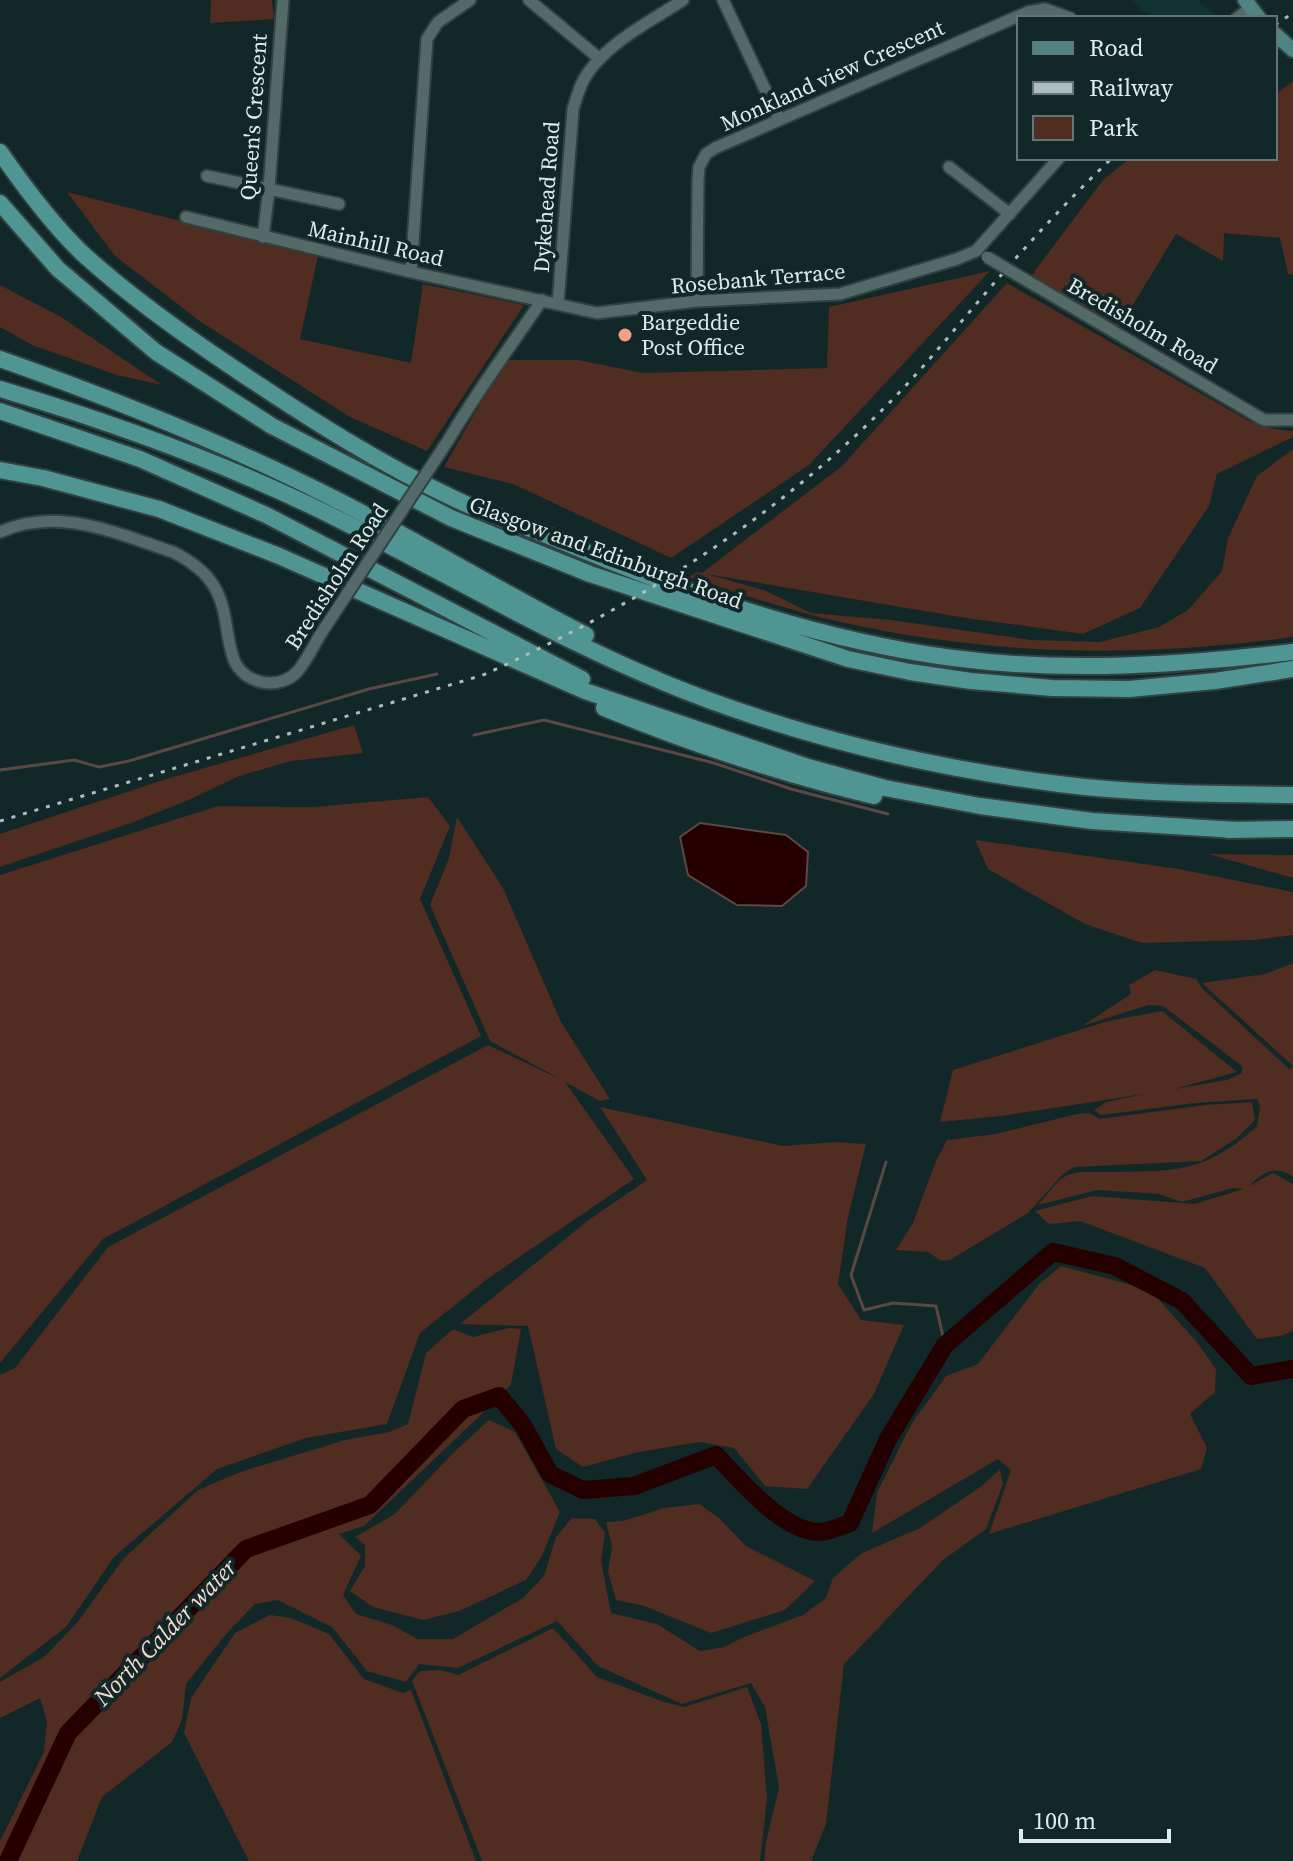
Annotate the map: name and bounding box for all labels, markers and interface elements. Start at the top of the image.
street label: Monkland view Crescent [715,12,949,138]
legend [1017,16,1277,160]
text: Road [1089,31,1144,64]
street label: Queen's Crescent [232,32,274,201]
text: Railway [1089,71,1174,104]
text: Park [1089,111,1139,144]
street label: Dykehead Road [526,120,566,274]
street label: Mainhill Road [305,213,447,273]
street label: Rosebank Terrace [669,255,847,301]
street label: Bredisholm Road [1062,270,1224,380]
place label: Bargeddie Post Office [641,307,745,362]
marker: Bargeddie Post Office [616,326,634,344]
street label: Glasgow and Edinburgh Road [465,489,747,616]
street label: Bredisholm Road [277,497,395,655]
water label: North Calder water [85,1550,245,1714]
scale bar [1021,1793,1169,1843]
text: 100 m [1033,1804,1096,1837]

